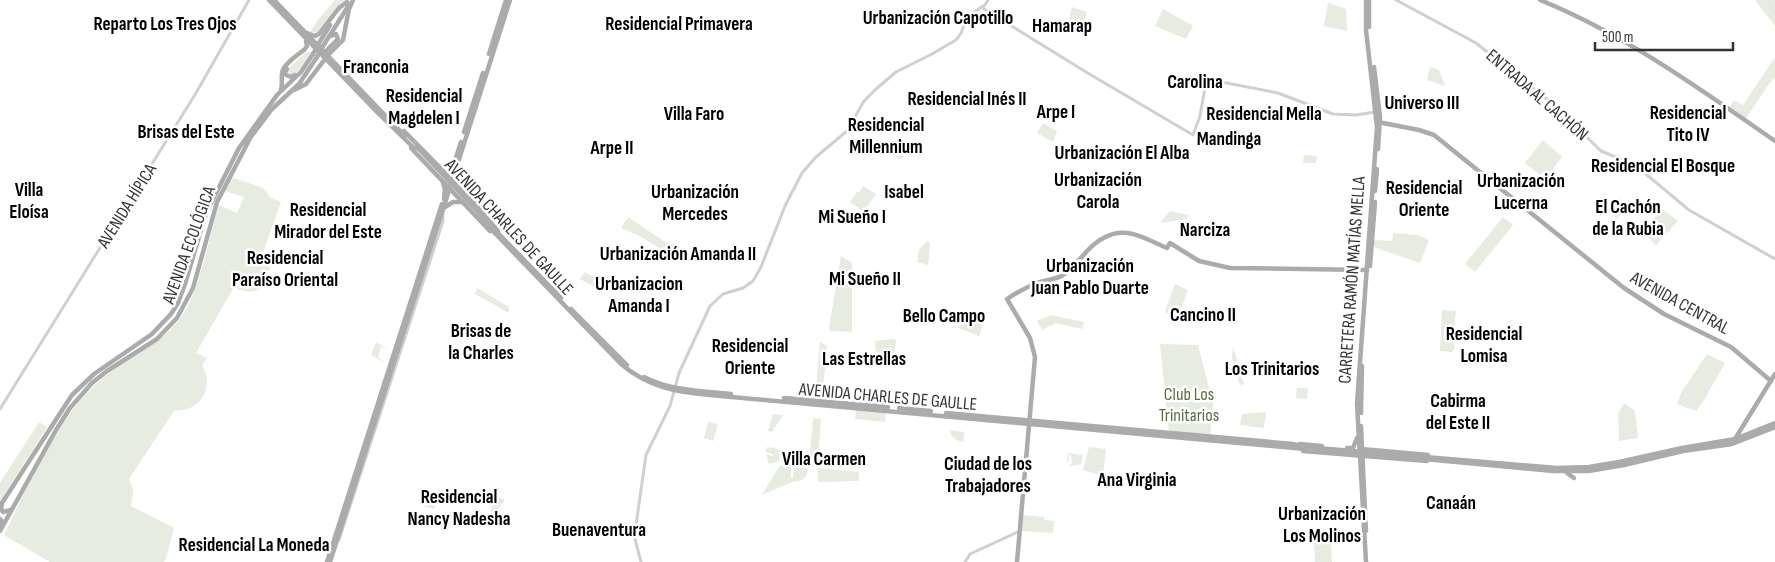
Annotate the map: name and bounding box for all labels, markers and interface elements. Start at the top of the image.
district label: Urbanización Capotillo [863,7,1013,30]
district label: Reparto Los Tres Ojos [93,13,237,36]
district label: Residencial Primavera [605,13,753,36]
district label: Hamarap [1032,15,1092,38]
scale bar [1595,20,1732,52]
text: 500 m [1602,28,1633,47]
street label: ENTRADA AL CACHÓN [1482,45,1592,145]
district label: Franconia [343,56,409,79]
district label: Carolina [1167,71,1223,94]
district label: Residencial Magdelen I [386,85,462,130]
district label: Residencial Inés II [907,88,1027,111]
district label: Universo III [1384,92,1460,115]
district label: Arpe I [1036,101,1075,124]
district label: Residencial Tito IV [1650,102,1726,147]
district label: Villa Faro [664,103,724,126]
district label: Residencial Mella [1206,103,1322,126]
district label: Residencial Millennium [848,114,924,159]
district label: Brisas del Este [137,121,235,144]
district label: Mandinga [1197,128,1261,151]
district label: Arpe II [590,137,633,160]
district label: Urbanización El Alba [1055,142,1189,165]
street label: AVENIDA CHARLES DE GAULLE [440,154,578,299]
district label: Residencial El Bosque [1591,155,1735,178]
street label: AVENIDA HÍPICA [92,160,161,253]
district label: Urbanización Carola [1054,169,1142,214]
district label: Urbanización Lucerna [1477,170,1565,215]
street label: CARRETERA RAMÓN MATÍAS MELLA [1334,175,1370,384]
district label: Residencial Oriente [1386,177,1462,222]
district label: Villa Eloísa [9,179,49,224]
district label: Urbanización Mercedes [651,181,739,226]
district label: Isabel [884,181,924,204]
street label: AVENIDA ECOLÓGICA [158,183,220,308]
district label: El Cachón de la Rubia [1592,196,1664,241]
district label: Residencial Mirador del Este [274,199,382,244]
district label: Mi Sueño I [818,206,886,229]
district label: Narciza [1180,219,1230,242]
district label: Urbanización Amanda II [600,243,756,266]
district label: Residencial Paraíso Oriental [232,247,338,292]
district label: Urbanización Juan Pablo Duarte [1030,255,1149,300]
street label: AVENIDA CENTRAL [1626,267,1733,339]
district label: Mi Sueño II [829,268,901,291]
district label: Urbanizacion Amanda I [595,273,683,318]
district label: Cancino II [1170,304,1236,327]
district label: Bello Campo [903,305,985,328]
district label: Brisas de la Charles [448,320,514,365]
district label: Residencial Lomisa [1446,323,1522,368]
district label: Residencial Oriente [712,335,788,380]
district label: Las Estrellas [822,348,906,371]
district label: Los Trinitarios [1225,358,1319,381]
street label: AVENIDA CHARLES DE GAULLE [797,379,978,415]
park label: Club Los Trinitarios [1159,384,1219,426]
district label: Cabirma del Este II [1426,390,1490,435]
district label: Villa Carmen [782,448,866,471]
district label: Ciudad de los Trabajadores [944,453,1032,498]
district label: Ana Virginia [1096,469,1177,492]
district label: Residencial Nancy Nadesha [407,486,511,531]
district label: Canaán [1426,492,1476,515]
district label: Urbanización Los Molinos [1278,503,1366,548]
district label: Buenaventura [552,519,646,542]
district label: Residencial La Moneda [179,534,329,557]

